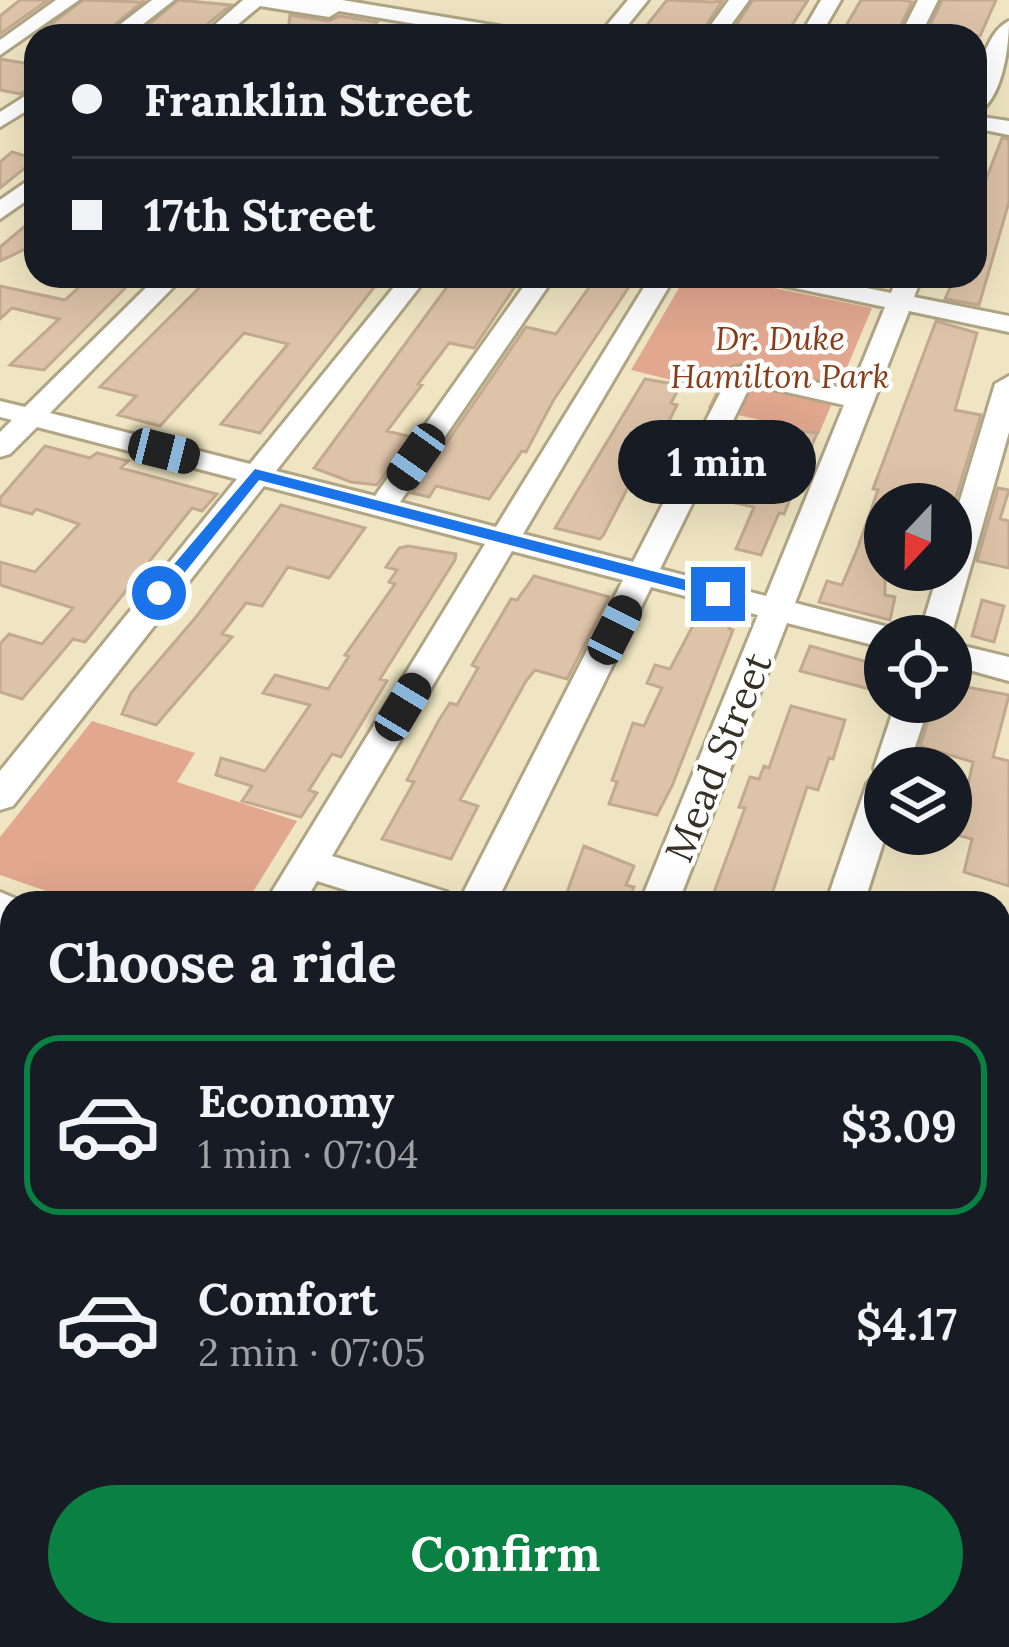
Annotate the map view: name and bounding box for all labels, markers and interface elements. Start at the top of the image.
text: Franklin Street [144,71,472,128]
text: 17th Street [144,186,375,243]
park label: Dr. Duke Hamilton Park [670,317,890,397]
car [381,417,451,497]
callout: 1 min [619,420,817,504]
car [125,425,203,477]
text: 1 min [667,437,767,487]
north arrow [864,483,972,591]
map controls [864,483,972,855]
route start [132,566,186,620]
route end [691,567,745,621]
car [583,590,647,670]
button: locate [864,615,972,723]
street label: Mead Street [653,645,783,869]
car [369,667,437,747]
button: layers [864,747,972,855]
text: Choose a ride [48,928,397,997]
icon: car [54,1071,162,1179]
text: Economy [198,1072,394,1129]
text: $3.09 [841,1097,957,1154]
text: 1 min · 07:04 [198,1129,419,1179]
icon: car [54,1269,162,1377]
text: Comfort [198,1270,378,1327]
text: $4.17 [856,1295,957,1352]
text: 2 min · 07:05 [198,1327,426,1377]
button: Confirm [48,1485,963,1623]

